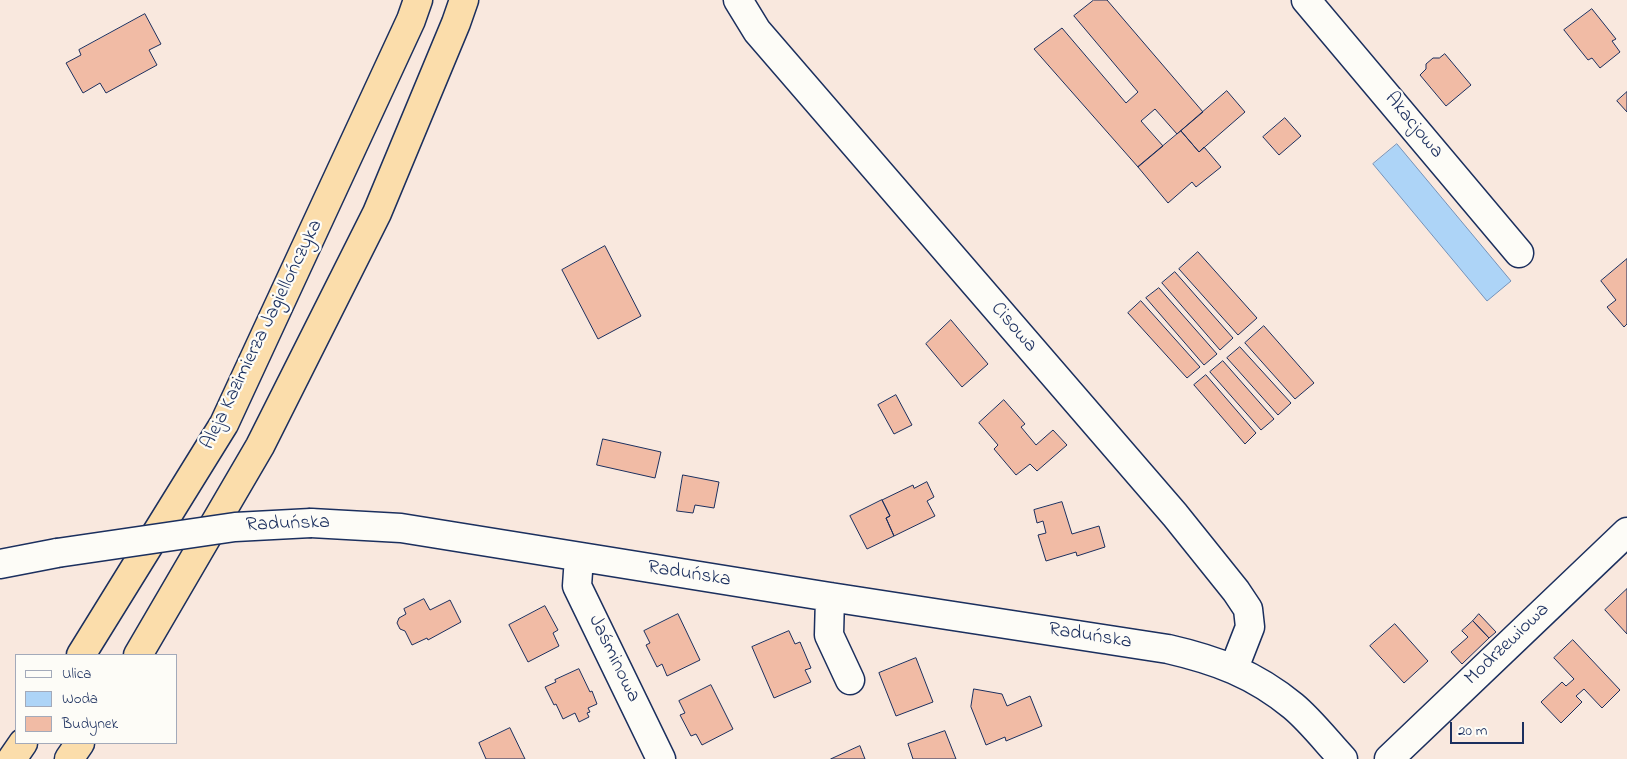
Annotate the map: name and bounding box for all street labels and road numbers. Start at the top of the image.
street label: Akacjowa [1378,88,1448,164]
street label: Aleja Kazimierza Jagiellończyka [197,216,329,454]
street label: Cisowa [985,298,1041,358]
street label: Raduńska [246,512,330,538]
street label: Raduńska [646,557,732,593]
street label: Modrzewiowa [1461,599,1555,691]
street label: Jaśminowa [582,611,644,707]
street label: Raduńska [1047,619,1133,655]

